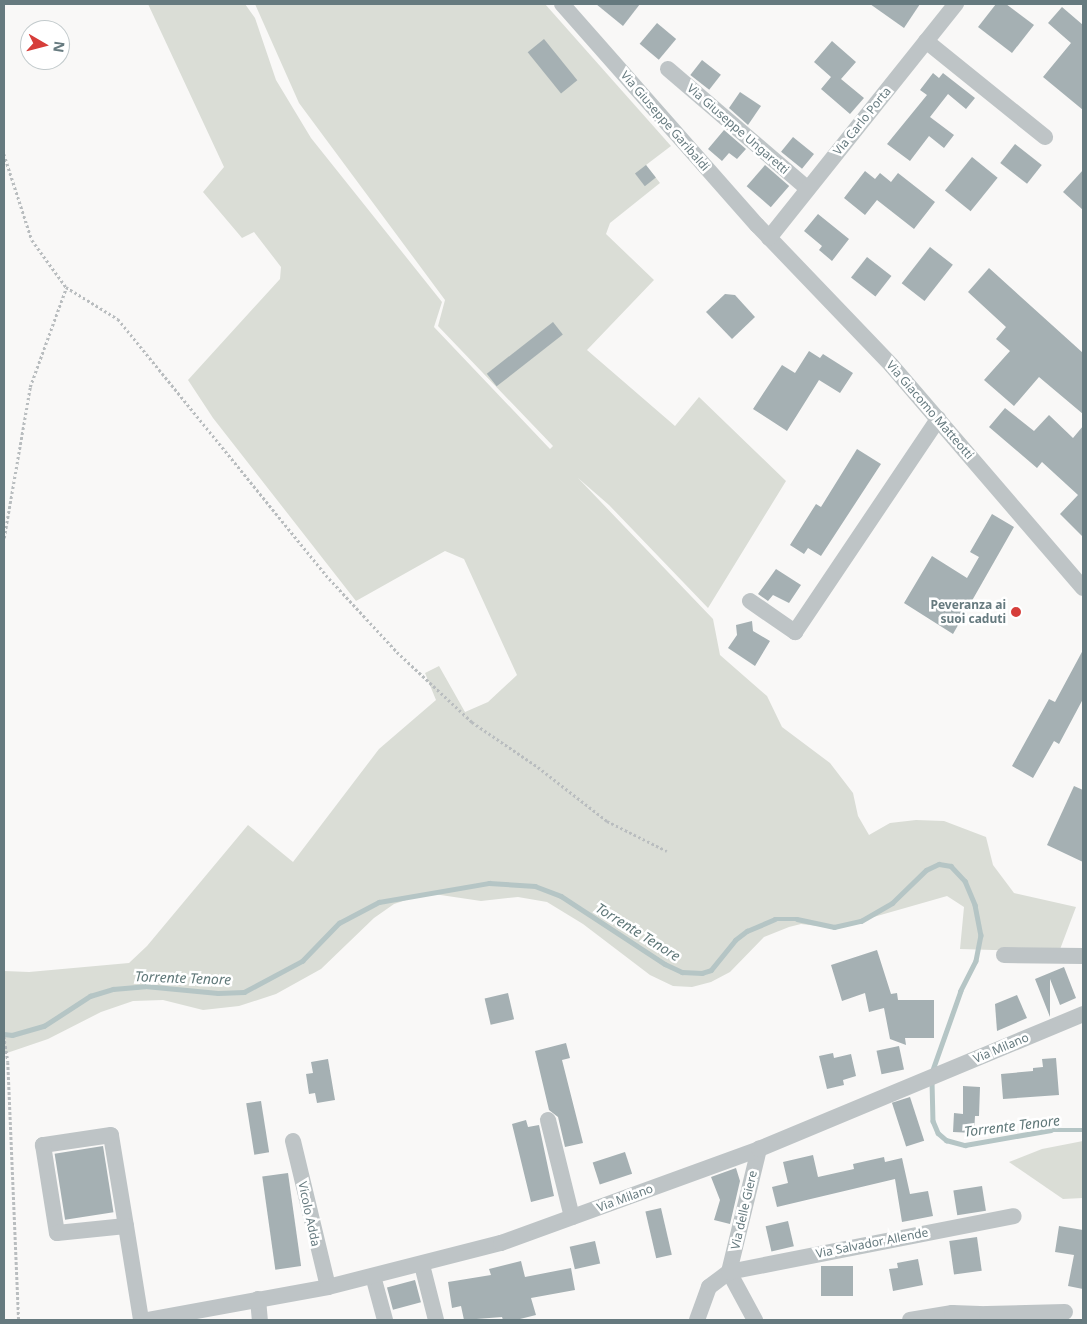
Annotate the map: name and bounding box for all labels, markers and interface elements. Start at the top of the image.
north arrow [20,20,70,70]
text: N [49,40,70,54]
street label: Via Giuseppe Garibaldi [618,68,712,174]
street label: Via Giuseppe Ungaretti [684,81,792,177]
street label: Via Carlo Porta [830,84,894,158]
street label: Via Giacomo Matteotti [883,358,977,462]
place label: Peveranza ai suoi caduti [930,598,1006,626]
marker: Peveranza ai suoi caduti [1010,606,1022,618]
water label: Torrente Tenore [593,899,683,965]
water label: Torrente Tenore [135,968,231,988]
street label: Via Milano [971,1030,1031,1066]
water label: Torrente Tenore [963,1112,1061,1140]
street label: Via delle Giere [728,1169,760,1251]
street label: Vicolo Adda [295,1180,323,1248]
street label: Via Milano [595,1181,655,1215]
street label: Via Salvador Allende [815,1225,929,1261]

